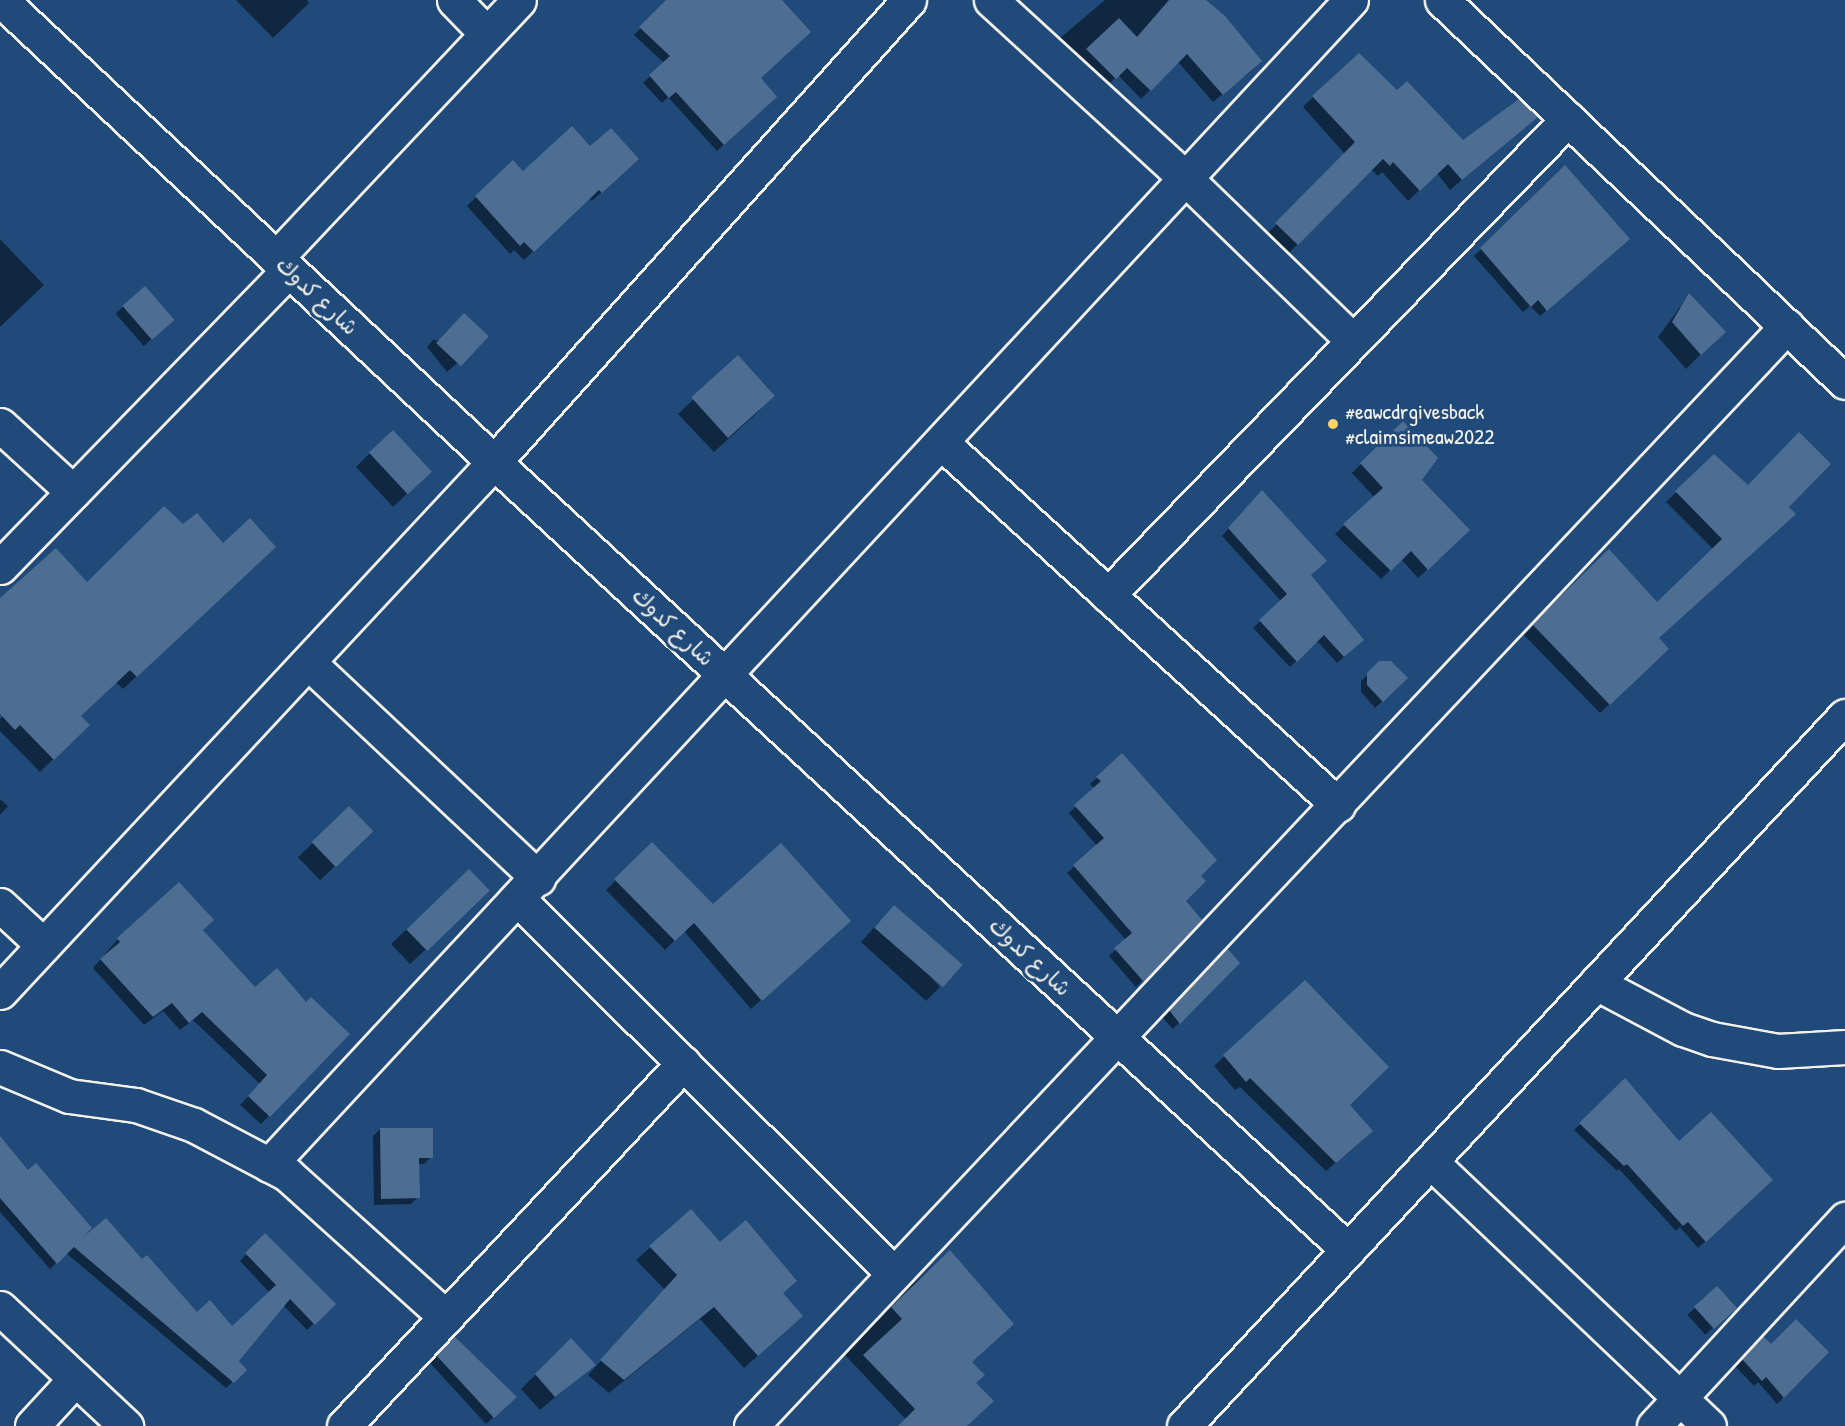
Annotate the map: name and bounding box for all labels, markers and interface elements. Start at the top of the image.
street label: شارع كدوك [271,251,363,341]
place label: #eawcdrgivesback #claimsimeaw2022 [1345,398,1495,450]
marker: #eawcdrgivesback #claimsimeaw2022 [1326,417,1340,431]
street label: شارع كدوك [627,582,719,672]
street label: شارع كدوك [984,912,1076,1002]

